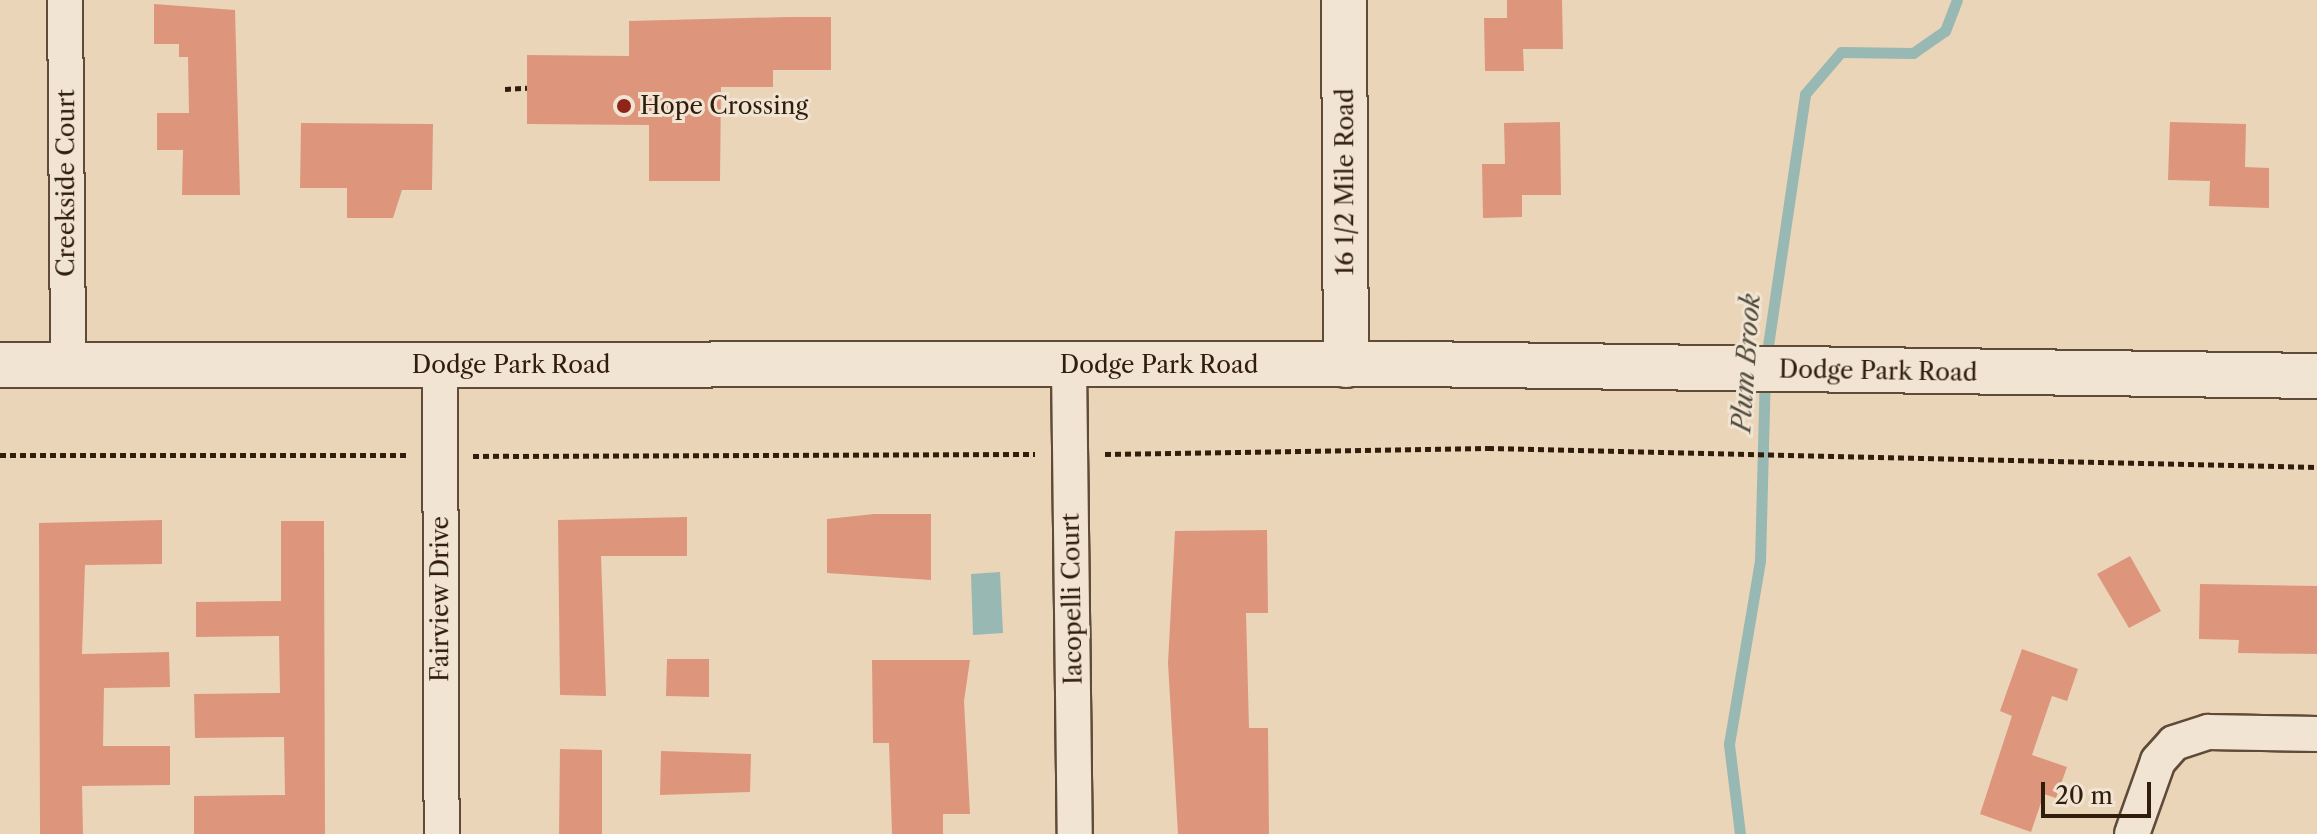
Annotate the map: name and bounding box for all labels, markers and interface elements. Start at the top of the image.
street label: 16 1/2 Mile Road [1331,88,1359,276]
street label: Creekside Court [52,89,80,277]
place label: Hope Crossing [640,92,808,120]
marker: Hope Crossing [615,97,633,115]
water label: Plum Brook [1727,293,1767,433]
street label: Dodge Park Road [411,351,611,379]
street label: Dodge Park Road [1059,351,1259,379]
street label: Dodge Park Road [1778,355,1978,387]
street label: Iacopelli Court [1056,513,1088,685]
street label: Fairview Drive [426,516,454,682]
scale bar [2045,766,2155,816]
text: 20 m [2055,781,2113,810]

